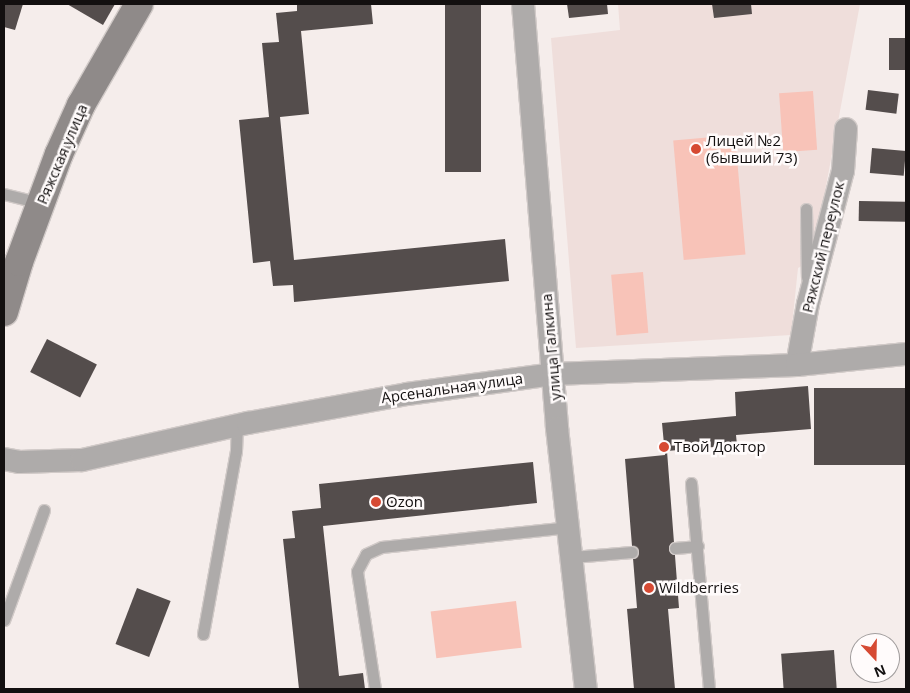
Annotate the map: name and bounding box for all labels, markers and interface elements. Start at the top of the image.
street label: Ряжская улица [33,101,91,207]
place label: Лицей №2 (бывший 73) [706,131,797,166]
marker: Лицей №2 (бывший 73) [690,143,702,155]
street label: Ряжский переулок [798,180,848,314]
street label: улица Галкина [537,293,565,401]
street label: Арсенальная улица [380,369,524,407]
place label: Твой Доктор [674,438,766,456]
marker: Твой Доктор [658,441,670,453]
place label: Ozon [386,493,423,511]
marker: Ozon [370,496,382,508]
place label: Wildberries [659,579,739,597]
marker: Wildberries [643,582,655,594]
north arrow [850,633,900,683]
text: N [871,661,889,682]

